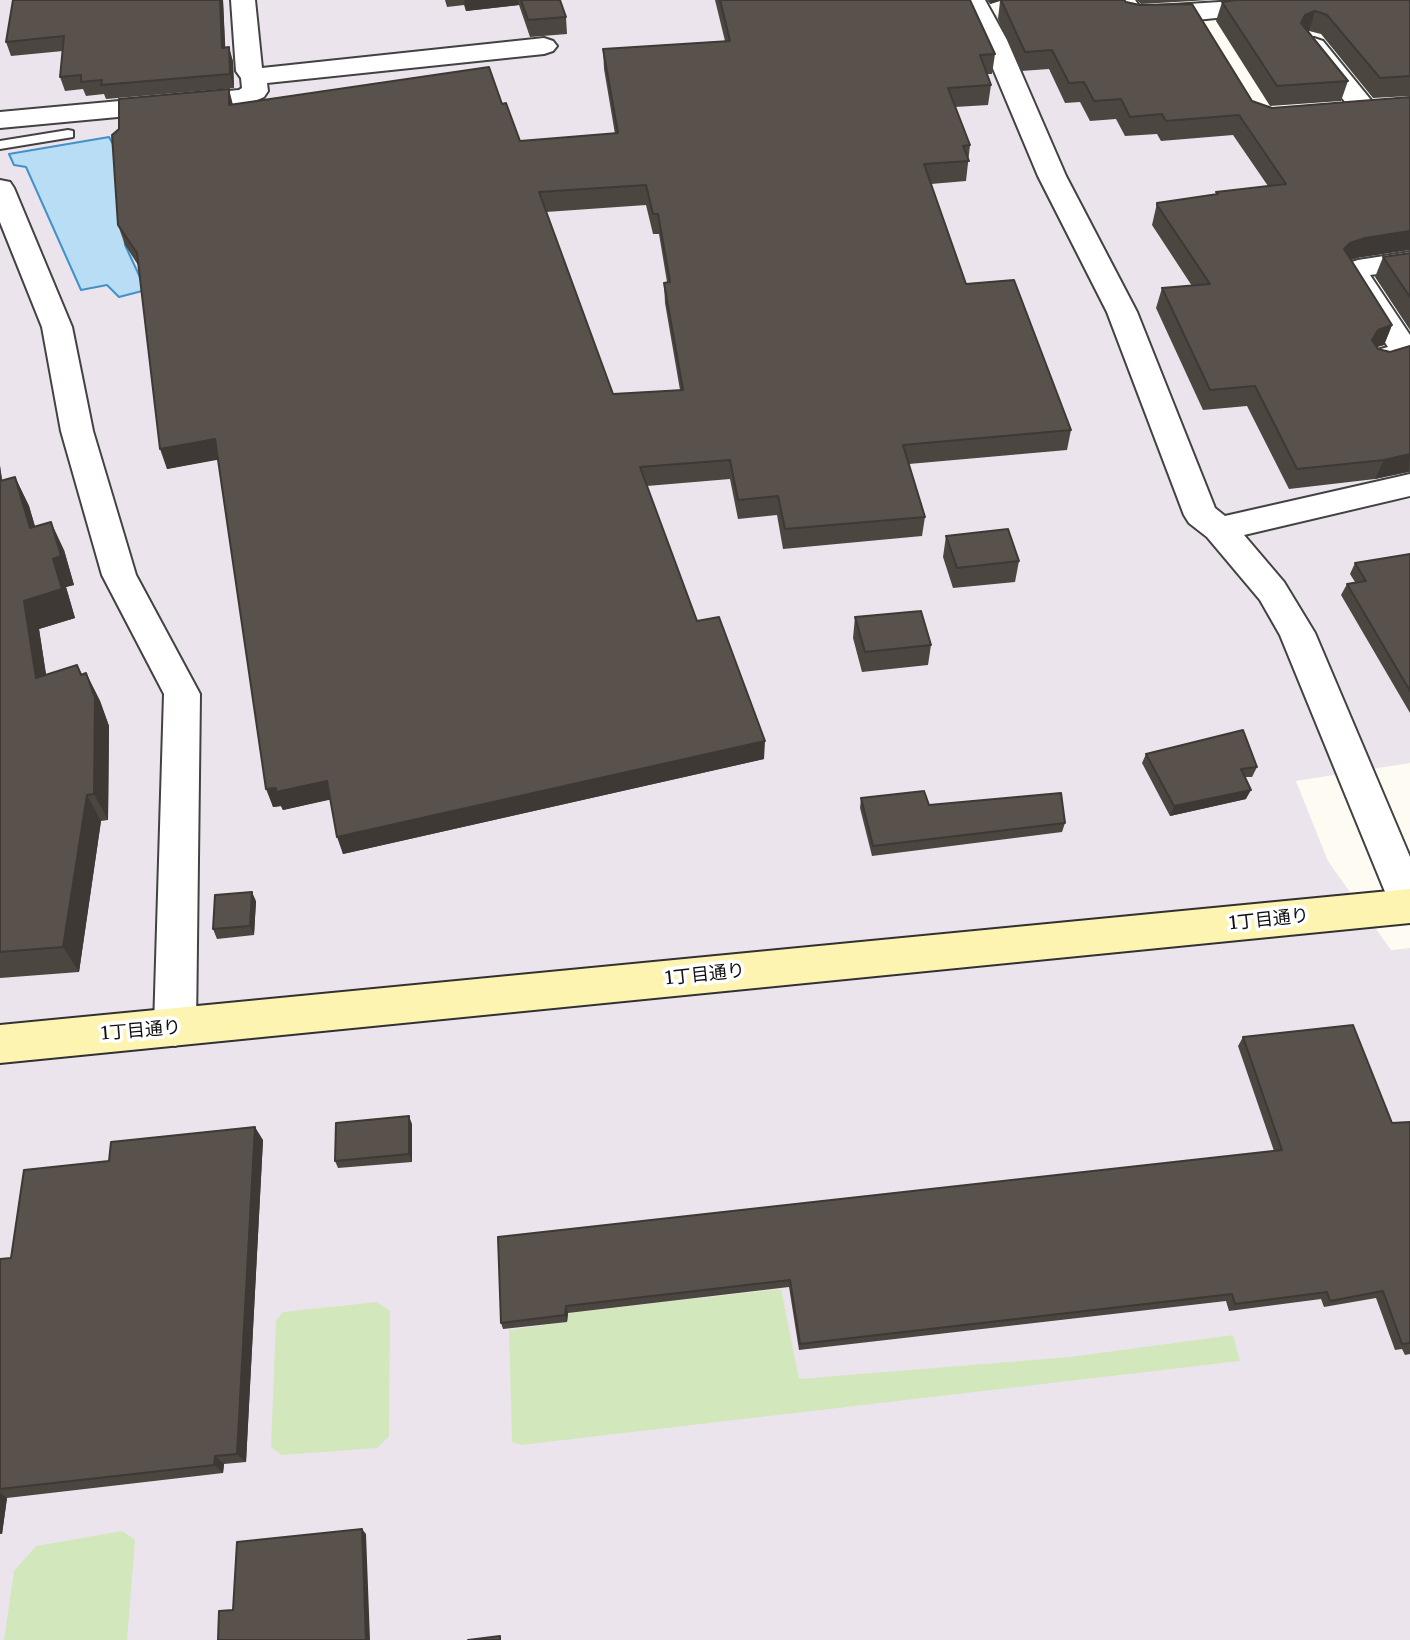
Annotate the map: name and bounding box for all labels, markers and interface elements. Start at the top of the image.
street label: 1丁目通り [1228,905,1310,935]
street label: 1丁目通り [664,960,746,990]
street label: 1丁目通り [100,1017,182,1045]

